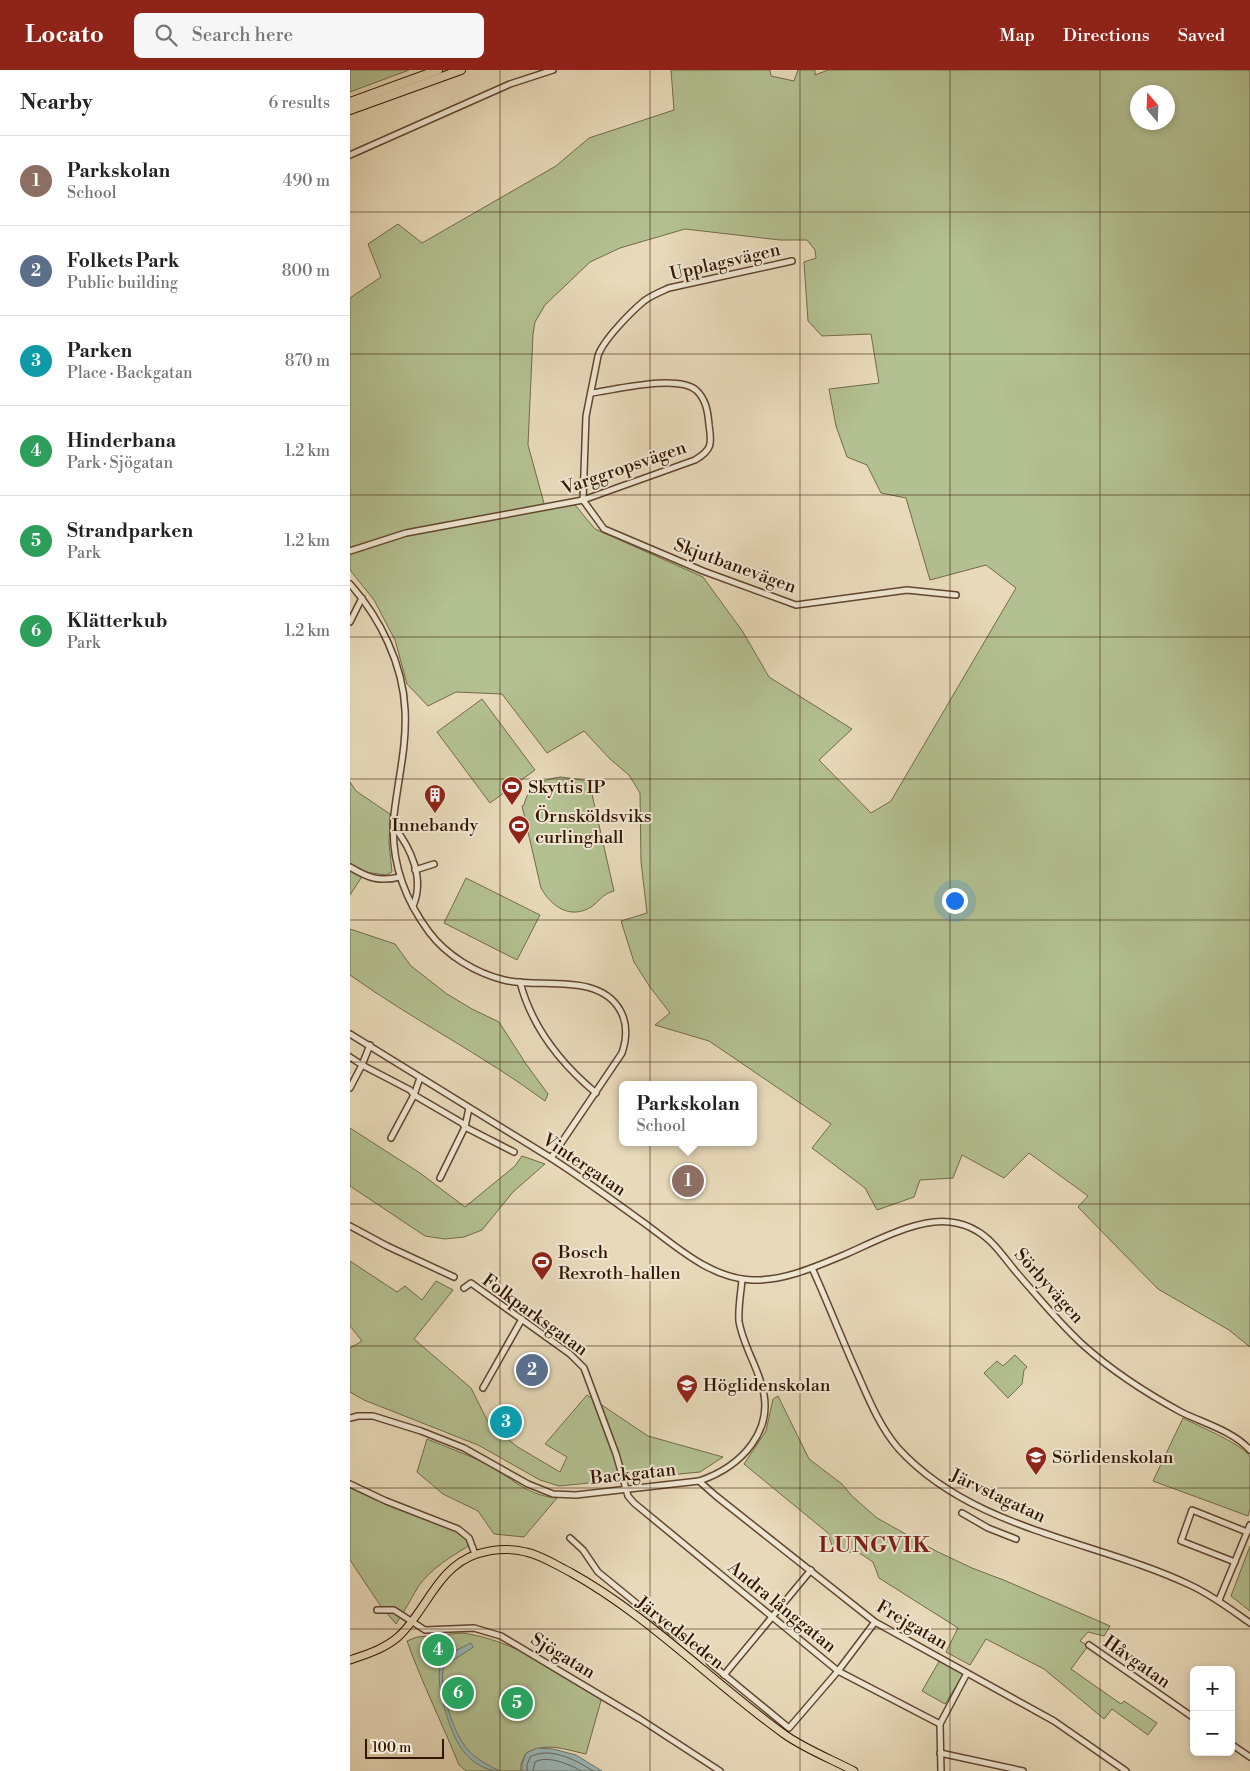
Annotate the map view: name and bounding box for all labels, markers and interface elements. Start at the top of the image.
search box [134,13,484,58]
text: Locato [25,20,104,50]
icon: search [152,21,180,49]
text: Search here [192,23,293,47]
text: Map [999,24,1035,47]
text: Directions [1063,24,1150,47]
text: Saved [1178,24,1225,47]
north arrow [1130,85,1175,130]
text: Nearby [20,90,93,116]
text: 6 results [269,93,330,113]
text: Parkskolan [67,159,170,183]
text: 1 [32,171,40,191]
text: 490 m [283,171,330,191]
text: School [67,183,116,203]
street label: Upplagsvägen [667,238,783,286]
text: Folkets Park [67,249,180,273]
text: 2 [31,261,41,281]
text: 800 m [282,261,330,281]
text: Public building [67,273,178,293]
text: Parken [67,339,132,363]
text: 3 [31,351,41,371]
text: 870 m [285,351,330,371]
text: Place · Backgatan [67,363,193,383]
text: Hinderbana [67,429,176,453]
street label: Varggropsvägen [558,436,690,500]
text: 4 [31,441,41,461]
text: 1.2 km [284,441,330,461]
text: Park · Sjögatan [67,453,173,473]
text: Strandparken [67,519,193,543]
text: 5 [31,531,41,551]
text: 1.2 km [284,531,330,551]
street label: Skjutbanevägen [671,533,800,599]
text: Park [67,543,100,563]
text: Klätterkub [67,609,168,633]
text: 6 [31,621,41,641]
text: 1.2 km [284,621,330,641]
text: Park [67,633,100,653]
sports icon: Skyttis IP [500,775,524,806]
place label: Skyttis IP [528,776,606,799]
building icon: Innebandy [423,783,447,814]
place label: Örnsköldsviks curlinghall [535,805,652,849]
place label: Innebandy [392,814,479,837]
sports icon: Örnsköldsviks curlinghall [507,814,531,845]
your location [942,888,968,914]
popup [619,1081,757,1146]
text: Parkskolan [636,1092,740,1116]
text: School [636,1116,686,1136]
street label: Vintergatan [537,1128,631,1202]
pin: 1 [672,1162,704,1200]
place label: Bosch Rexroth-hallen [557,1241,681,1285]
street label: Sörbyvägen [1009,1243,1089,1329]
sports icon: Bosch Rexroth-hallen [530,1250,554,1281]
street label: Folkparksgatan [478,1269,593,1361]
pin: 2 [516,1351,548,1389]
school or university icon: Höglidenskolan [675,1373,699,1404]
place label: Höglidenskolan [703,1374,831,1397]
pin: 3 [490,1403,522,1441]
school or university icon: Sörlidenskolan [1024,1445,1048,1476]
place label: Sörlidenskolan [1052,1446,1174,1469]
street label: Backgatan [588,1458,677,1490]
street label: Järvstagatan [946,1463,1050,1528]
district label: LUNGVIK [819,1532,931,1559]
street label: Andra långgatan [722,1556,841,1658]
street label: Järvedsleden [631,1591,729,1675]
street label: Frejgatan [872,1595,952,1655]
street label: Sjögatan [527,1628,600,1684]
street label: Håvgatan [1099,1630,1175,1694]
pin: 4 [422,1631,454,1669]
map controls [1190,1666,1235,1756]
button: + [1190,1666,1235,1711]
pin: 6 [442,1674,474,1712]
pin: 5 [501,1684,533,1722]
button: − [1190,1711,1235,1756]
scale bar [365,1736,444,1759]
text: 100 m [372,1739,411,1757]

